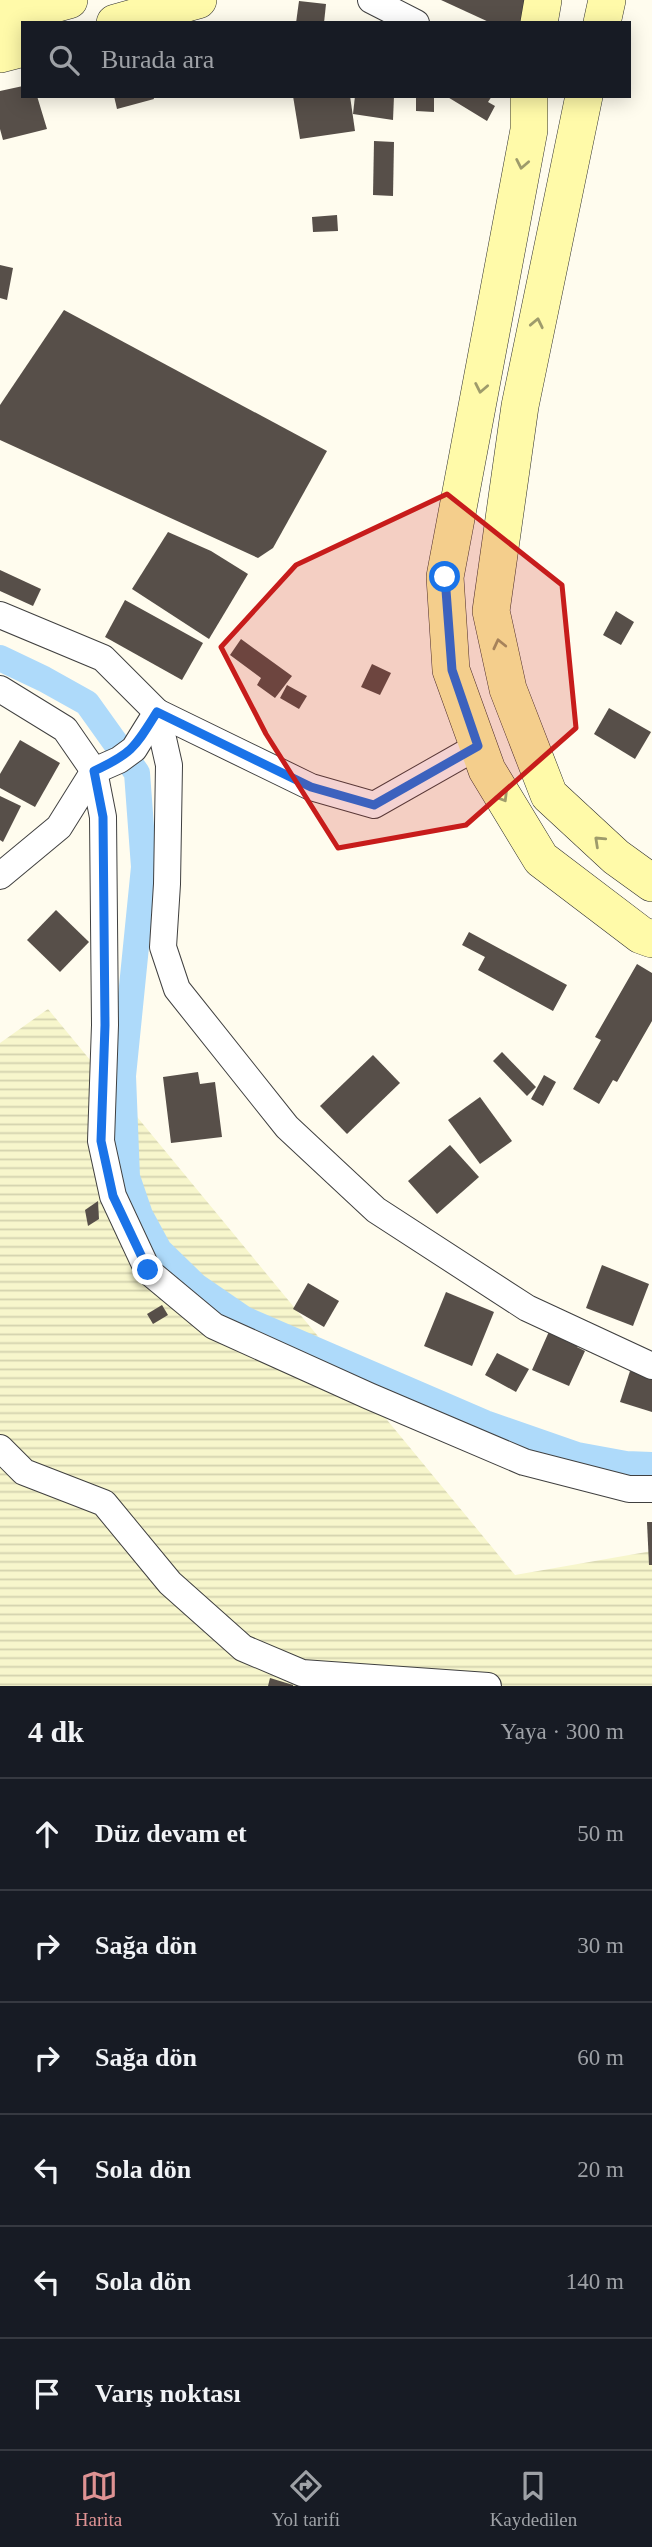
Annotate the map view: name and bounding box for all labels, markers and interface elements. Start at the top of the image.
search box [21,21,631,98]
icon: search [45,41,83,79]
text: Burada ara [101,45,214,74]
one-way arrow [516,158,531,170]
one-way arrow [528,317,543,329]
one-way arrow [474,382,489,394]
route start [429,561,460,592]
one-way arrow [492,638,507,650]
one-way arrow [495,789,508,802]
one-way arrow [594,837,607,849]
route end [132,1254,163,1285]
text: 4 dk [28,1715,84,1748]
text: Yaya · 300 m [500,1719,624,1744]
icon: ahead [28,1815,66,1853]
text: Düz devam et [95,1819,247,1848]
text: 50 m [577,1821,624,1846]
icon: right [28,1927,66,1965]
text: Sağa dön [95,1931,197,1960]
text: 30 m [577,1933,624,1958]
icon: right [28,2039,66,2077]
text: Sağa dön [95,2043,197,2072]
text: 60 m [577,2045,624,2070]
icon: left [28,2151,66,2189]
text: Sola dön [95,2155,191,2184]
text: 20 m [577,2157,624,2182]
icon: left [28,2263,66,2301]
text: Sola dön [95,2267,191,2296]
text: 140 m [566,2269,624,2294]
icon: arrive [28,2375,66,2413]
text: Varış noktası [95,2379,241,2408]
tab: Harita [75,2467,122,2531]
tab: Yol tarifi [272,2467,340,2531]
tab: Kaydedilen [490,2467,577,2531]

